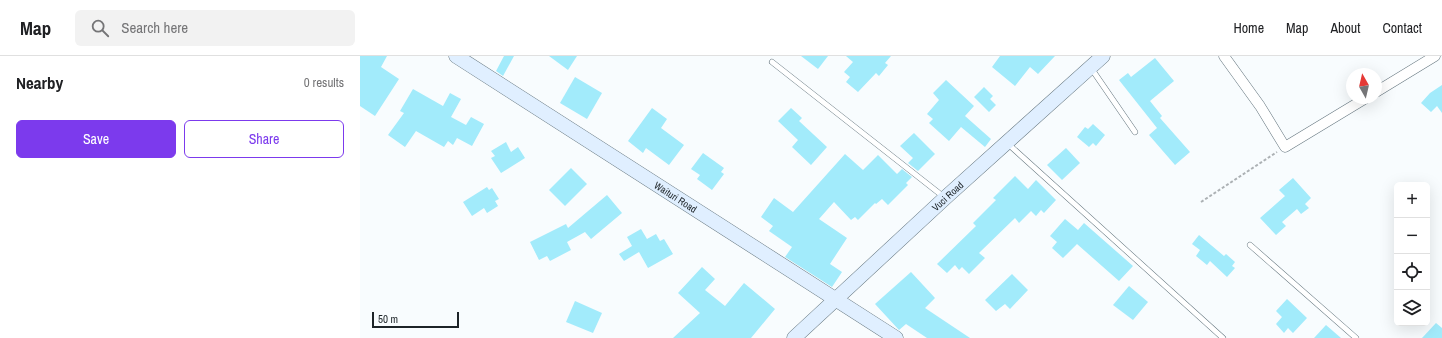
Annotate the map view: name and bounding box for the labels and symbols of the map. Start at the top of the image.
north arrow [1346,68,1382,104]
street label: Waituri Road [652,178,699,215]
street label: Vuci Road [929,178,966,214]
scale bar [372,310,459,329]

